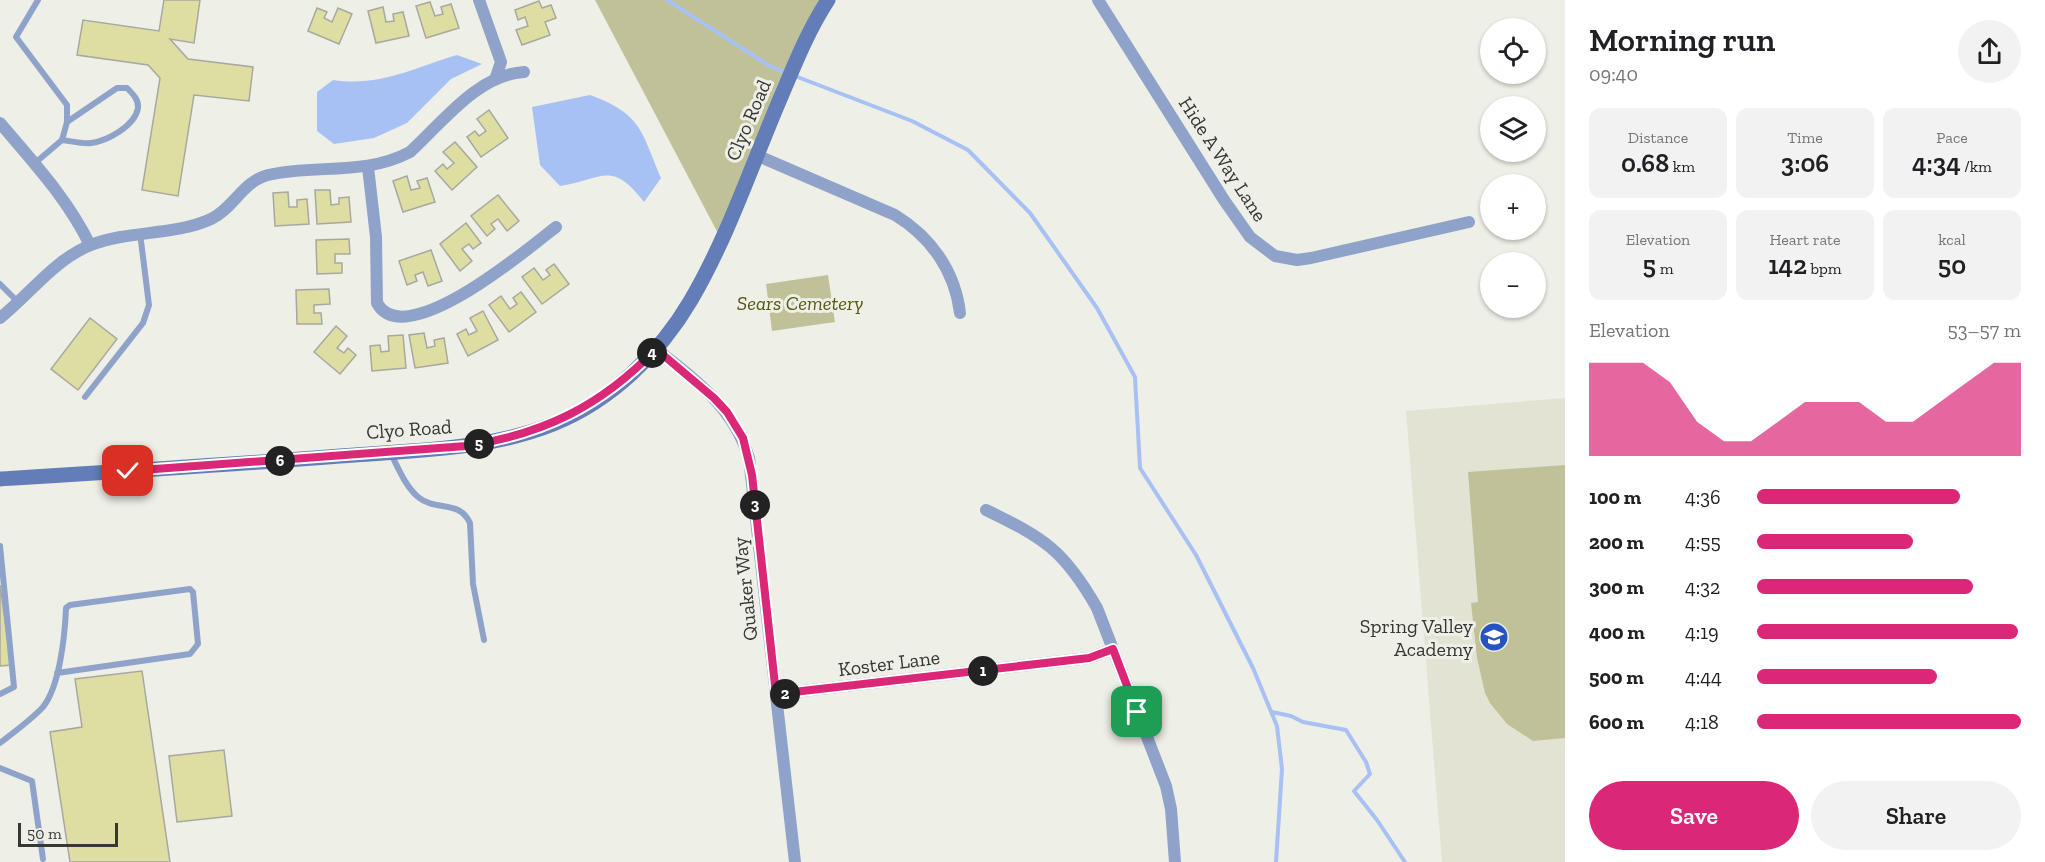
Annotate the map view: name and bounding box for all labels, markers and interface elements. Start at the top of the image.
map controls [1480,18,1546,318]
button: locate [1480,18,1546,84]
text: Morning run [1589,20,1775,59]
button: share [1958,20,2021,83]
text: 09:40 [1589,62,1638,86]
street label: Clyo Road [720,76,776,164]
street label: Hide A Way Lane [1174,92,1272,226]
button: layers [1480,96,1546,162]
text: Distance [1628,128,1688,147]
text: Time [1787,128,1823,147]
text: Pace [1936,128,1968,147]
text: 0.68 [1621,147,1669,179]
text: 3:06 [1781,147,1829,179]
text: 4:34 [1912,147,1961,179]
text: km [1669,157,1695,176]
text: /km [1961,157,1992,176]
button: + [1480,174,1546,240]
text: Elevation [1626,230,1690,249]
text: Heart rate [1769,230,1841,249]
text: kcal [1938,230,1966,249]
text: 5 [1643,249,1656,281]
text: 142 [1768,249,1807,281]
text: 50 [1938,249,1966,281]
button: − [1480,252,1546,318]
text: m [1656,259,1673,278]
text: bpm [1807,259,1842,278]
park label: Sears Cemetery [737,291,863,315]
text: Elevation [1589,318,1670,342]
text: 53–57 m [1948,318,2021,342]
pin: 4 [637,338,667,368]
text: 4 [647,343,657,362]
street label: Clyo Road [365,414,453,444]
pin: 5 [464,429,494,459]
text: 5 [475,434,483,453]
pin [102,445,153,496]
pin: 6 [265,446,295,476]
text: 6 [276,451,284,470]
icon: check [111,454,144,487]
text: 100 m [1589,485,1641,509]
text: 4:36 [1685,485,1721,509]
pin: 3 [740,490,770,520]
text: 3 [751,495,759,514]
text: 200 m [1589,530,1644,554]
text: 4:55 [1685,530,1721,554]
street label: Quaker Way [728,535,762,642]
text: 300 m [1589,575,1644,599]
text: 4:32 [1685,575,1720,599]
place label: Spring Valley Academy [1360,614,1474,661]
text: 400 m [1589,620,1645,644]
text: 4:19 [1685,620,1719,644]
school or university icon: Spring Valley Academy [1478,621,1510,653]
street label: Koster Lane [837,645,941,681]
pin: 1 [968,656,998,686]
text: 1 [980,661,986,680]
text: 500 m [1589,665,1644,689]
text: 4:44 [1685,665,1722,689]
pin: 2 [770,679,800,709]
text: 2 [781,684,789,703]
pin [1111,686,1162,737]
icon: arrive [1120,695,1153,728]
text: 600 m [1589,710,1644,734]
text: 4:18 [1685,710,1719,734]
button: Save [1589,781,1799,850]
button: Share [1811,781,2021,850]
scale bar [18,820,118,848]
text: 50 m [27,824,62,843]

